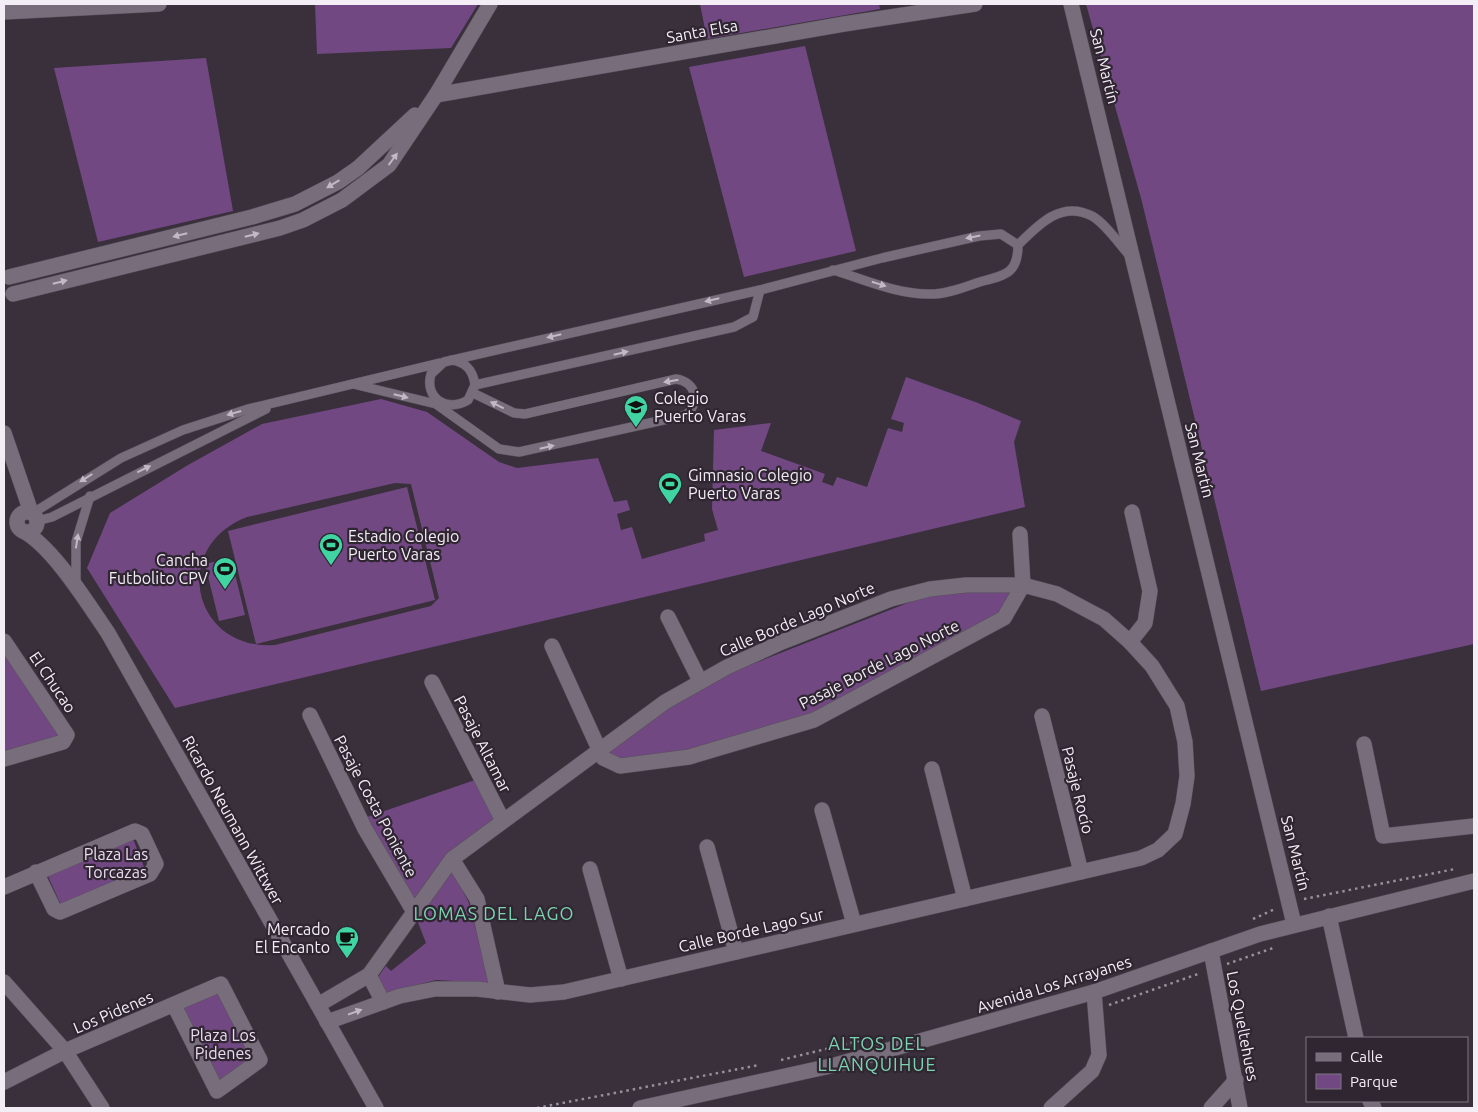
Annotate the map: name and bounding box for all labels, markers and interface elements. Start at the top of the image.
street label: Santa Elsa [665,16,739,46]
street label: San Martín [1087,26,1123,106]
one-way arrow [388,152,398,166]
one-way arrow [327,180,340,189]
one-way arrow [172,231,187,239]
one-way arrow [245,231,260,239]
one-way arrow [965,234,981,242]
one-way arrow [53,278,68,286]
one-way arrow [872,281,887,289]
one-way arrow [704,297,720,305]
one-way arrow [545,333,561,341]
one-way arrow [613,349,628,357]
one-way arrow [663,377,679,385]
place label: Colegio Puerto Varas [654,389,746,425]
one-way arrow [393,392,408,400]
school or university icon: Colegio Puerto Varas [623,394,649,428]
one-way arrow [490,401,504,409]
one-way arrow [226,410,241,418]
street label: San Martín [1182,420,1218,500]
one-way arrow [540,443,555,451]
one-way arrow [137,465,151,473]
place label: Gimnasio Colegio Puerto Varas [688,466,812,502]
sports icon: Gimnasio Colegio Puerto Varas [657,471,683,505]
one-way arrow [79,474,92,483]
place label: Estadio Colegio Puerto Varas [348,527,459,563]
one-way arrow [73,532,81,548]
sports icon: Estadio Colegio Puerto Varas [318,532,344,566]
place label: Cancha Futbolito CPV [109,551,208,587]
sports icon: Cancha Futbolito CPV [212,556,238,590]
street label: Calle Borde Lago Norte [717,578,877,660]
street label: Pasaje Borde Lago Norte [796,616,962,712]
street label: El Chucao [26,648,80,716]
street label: Pasaje Altamar [451,693,515,795]
street label: Ricardo Neumann Wittwer [179,732,287,908]
street label: Pasaje Costa Poniente [331,732,421,880]
street label: Pasaje Rocío [1058,745,1098,835]
street label: San Martín [1278,813,1314,893]
park label: Plaza Las Torcazas [84,845,148,881]
district label: LOMAS DEL LAGO [414,903,574,923]
street label: Calle Borde Lago Sur [677,905,825,955]
place label: Mercado El Encanto [255,920,330,956]
cafe icon: Mercado El Encanto [334,925,360,959]
street label: Avenida Los Arrayanes [975,952,1134,1016]
street label: Los Queltehues [1223,969,1263,1083]
street label: Los Pidenes [71,987,156,1037]
one-way arrow [348,1008,363,1016]
park label: Plaza Los Pidenes [190,1026,256,1062]
district label: ALTOS DEL LLANQUIHUE [817,1033,937,1075]
legend [1306,1037,1468,1102]
text: Calle [1350,1048,1383,1065]
text: Parque [1350,1073,1398,1090]

